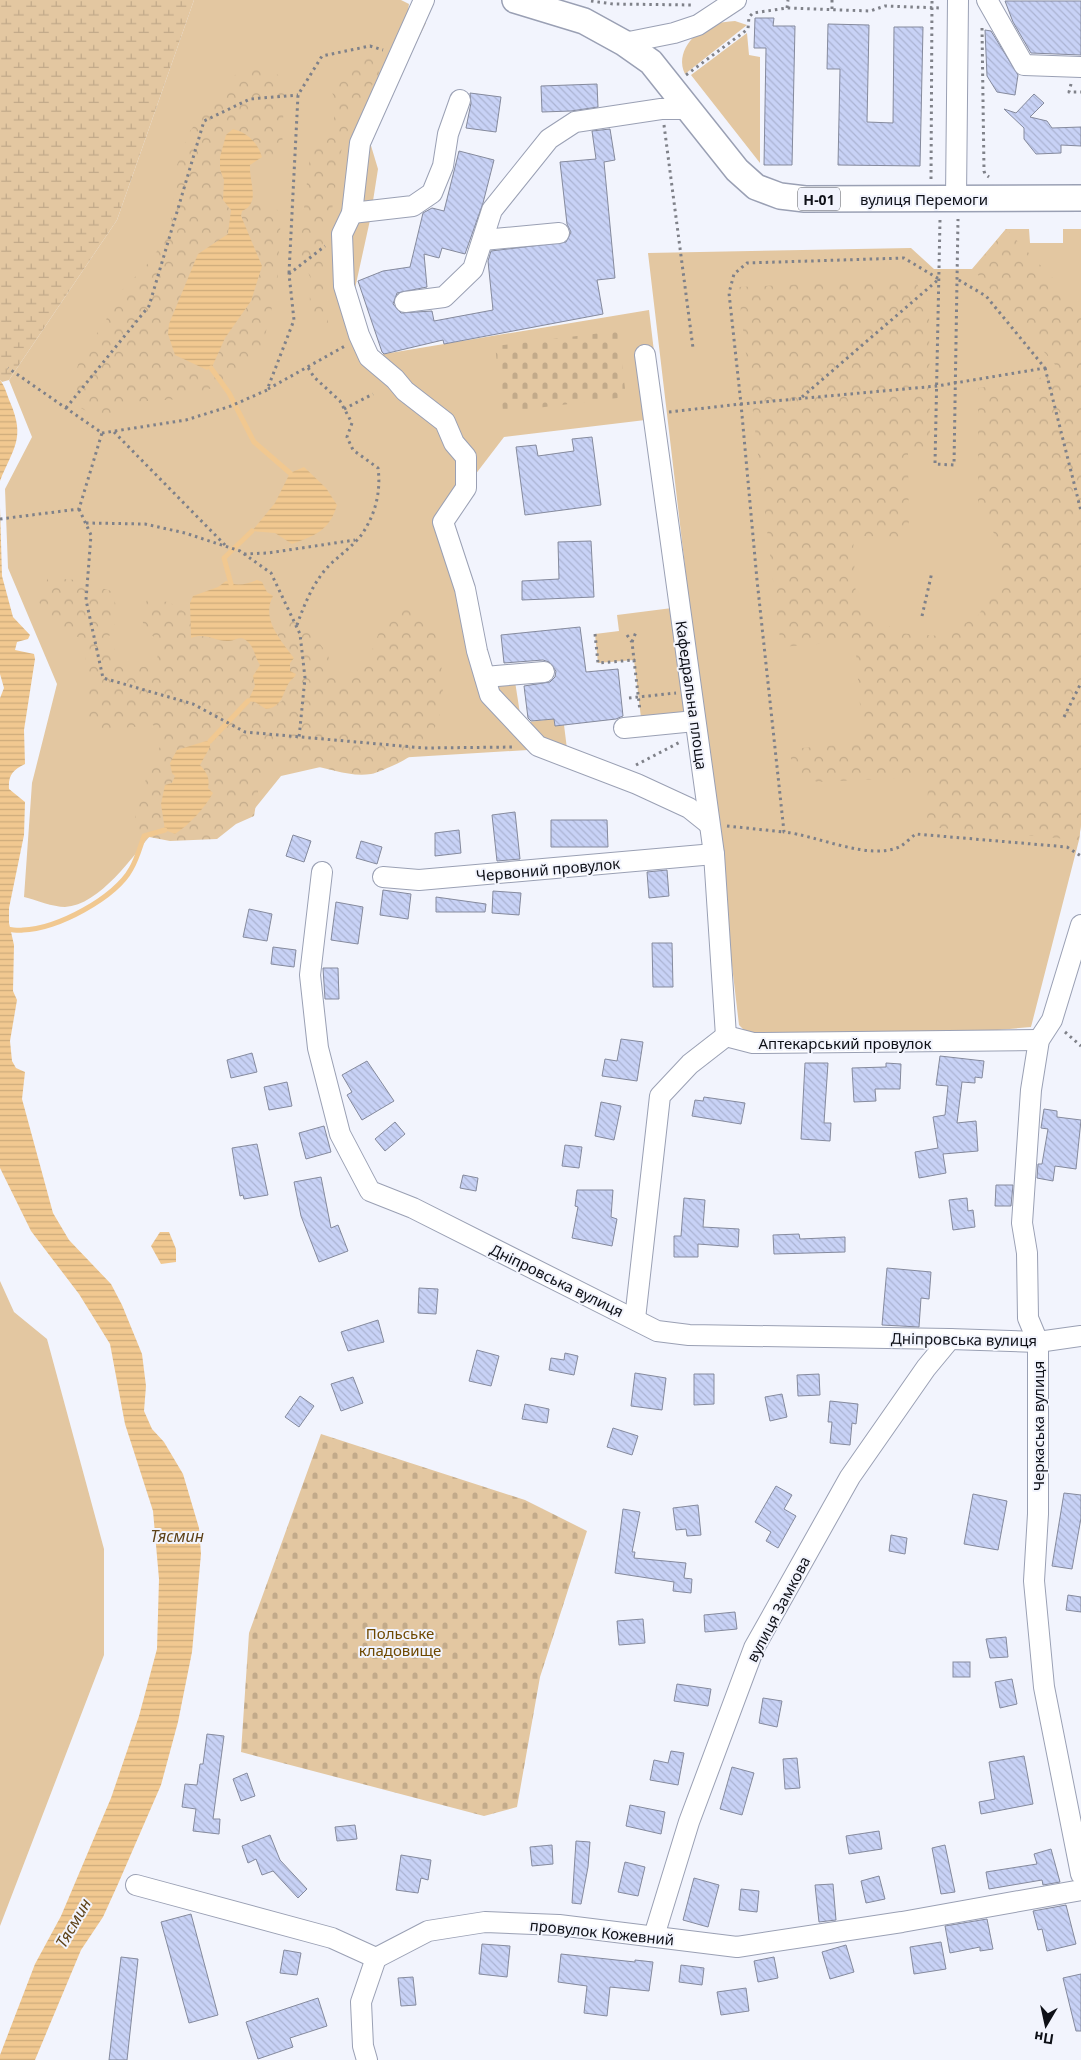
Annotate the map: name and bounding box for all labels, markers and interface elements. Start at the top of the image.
road number: Н-01 [798,188,840,210]
street label: вулиця Перемоги [860,189,988,209]
street label: Кафедральна площа [672,619,712,771]
street label: Червоний провулок [475,853,621,885]
street label: Аптекарський провулок [759,1033,932,1053]
street label: Дніпровська вулиця [487,1239,627,1321]
street label: Дніпровська вулиця [891,1328,1037,1350]
street label: Черкаська вулиця [1028,1361,1048,1491]
water label: Тясмин [150,1525,204,1547]
street label: вулиця Замкова [742,1553,814,1665]
park label: Польське кладовище [359,1623,441,1660]
water label: Тясмин [50,1894,96,1952]
street label: провулок Кожевний [529,1914,675,1950]
north arrow [1021,2000,1071,2050]
text: Пн [1033,2027,1055,2049]

